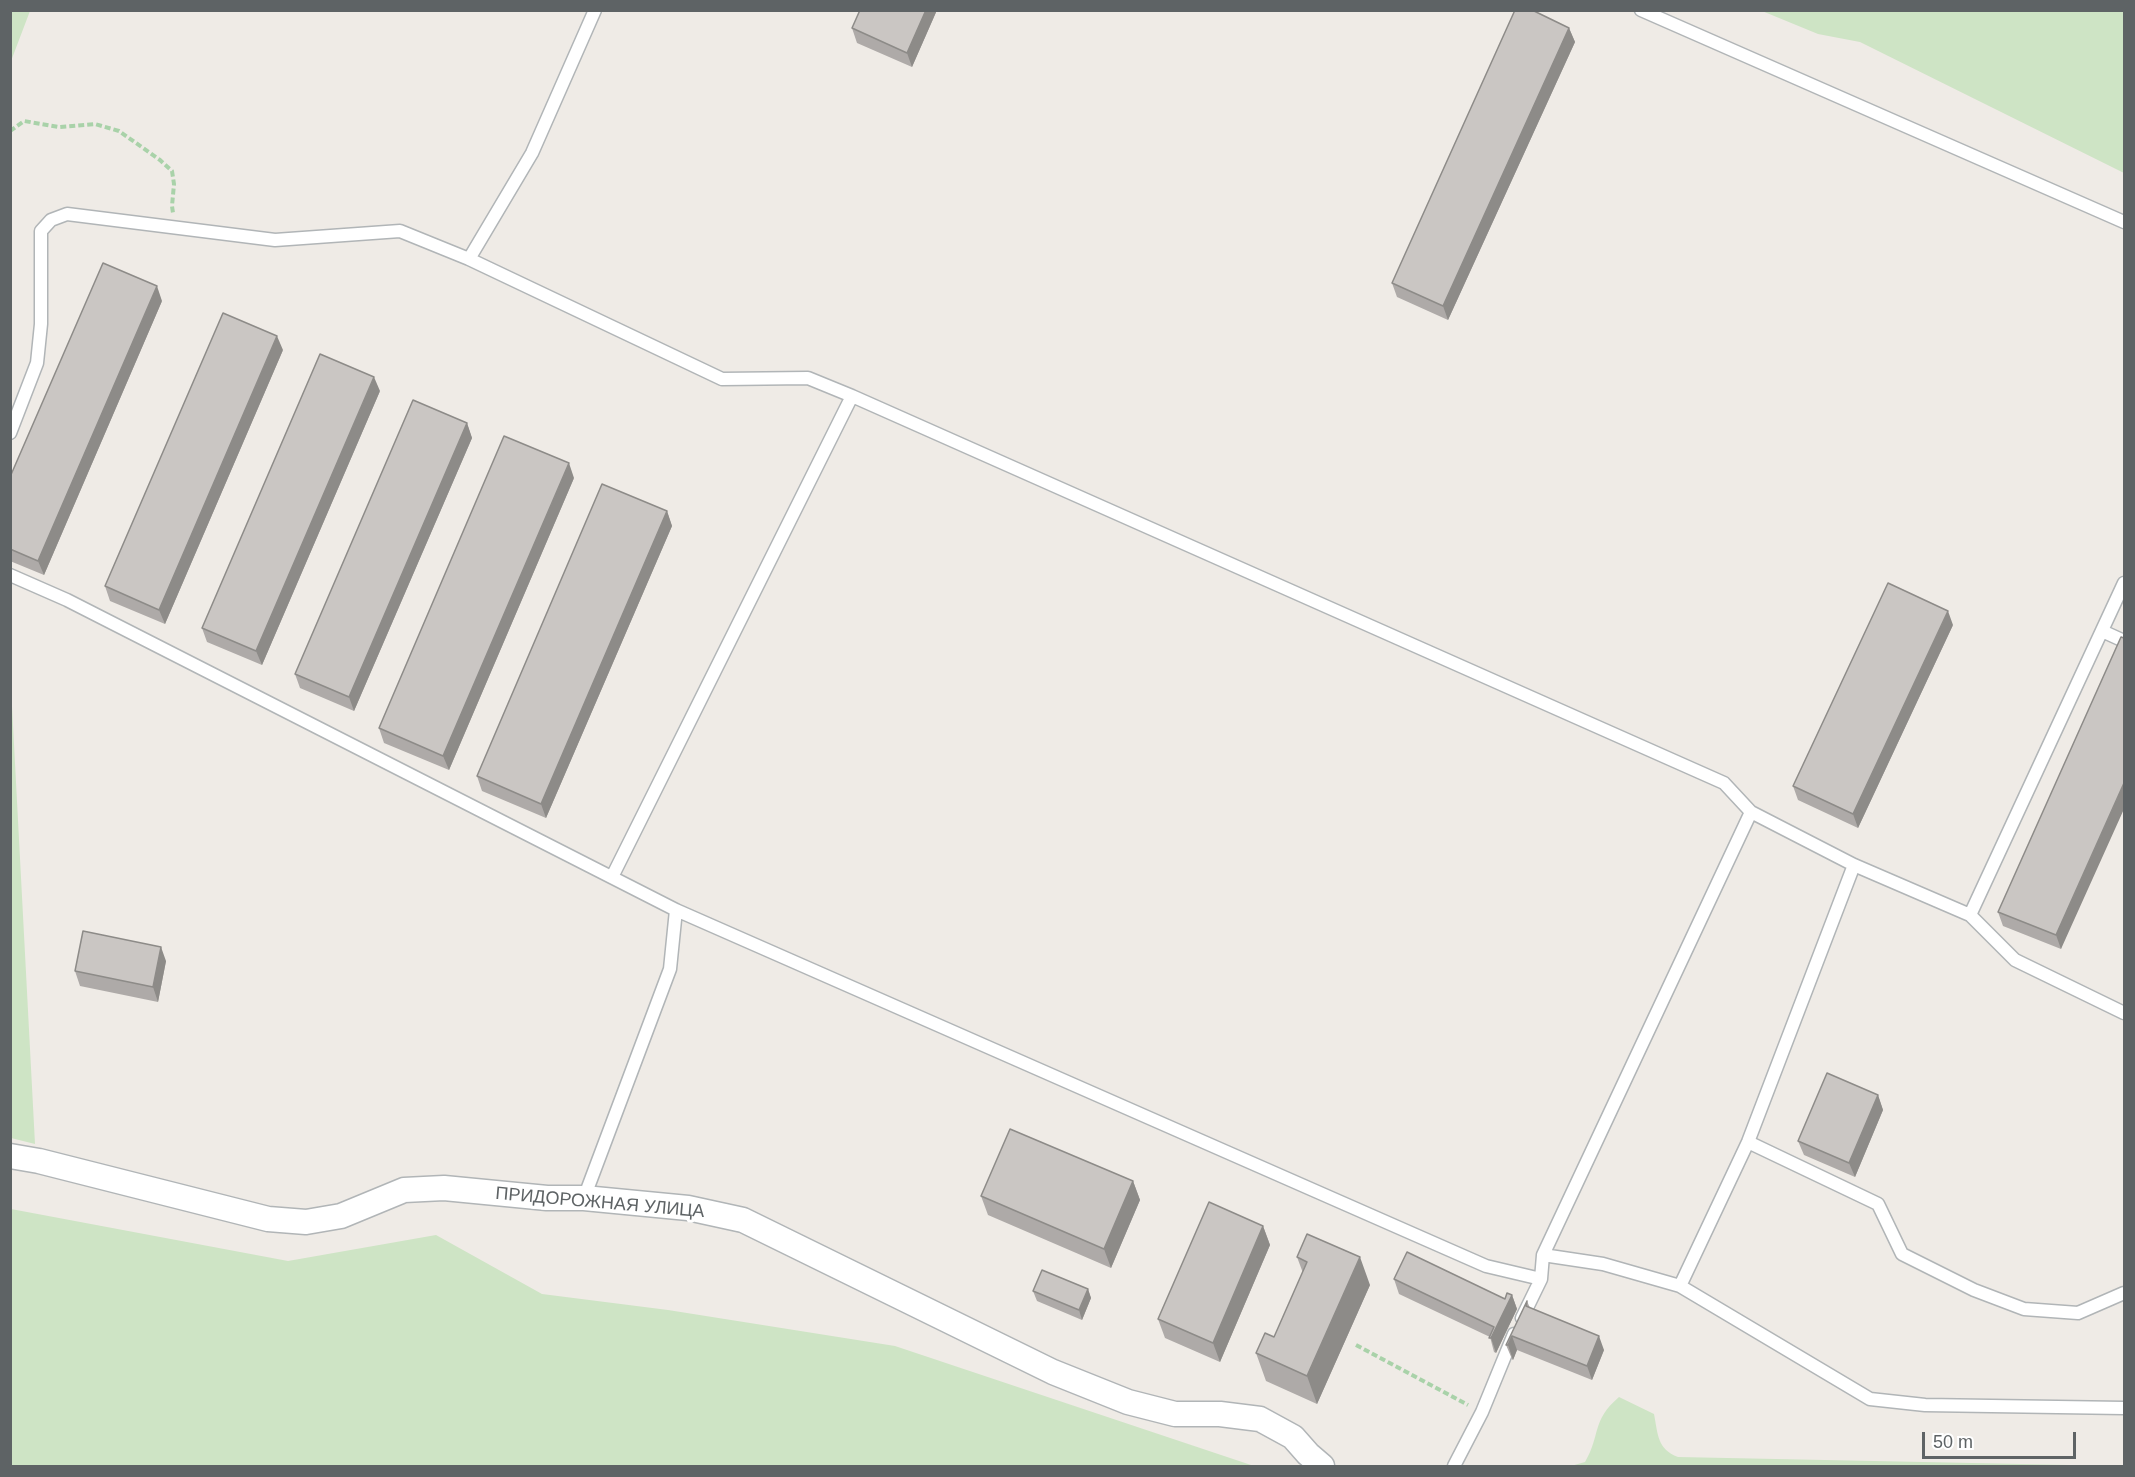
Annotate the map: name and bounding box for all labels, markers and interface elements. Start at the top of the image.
street label: ПРИДОРОЖНАЯ УЛИЦА [495,1183,705,1223]
scale bar [1925,1420,2080,1458]
text: 50 m [1933,1432,1973,1452]

